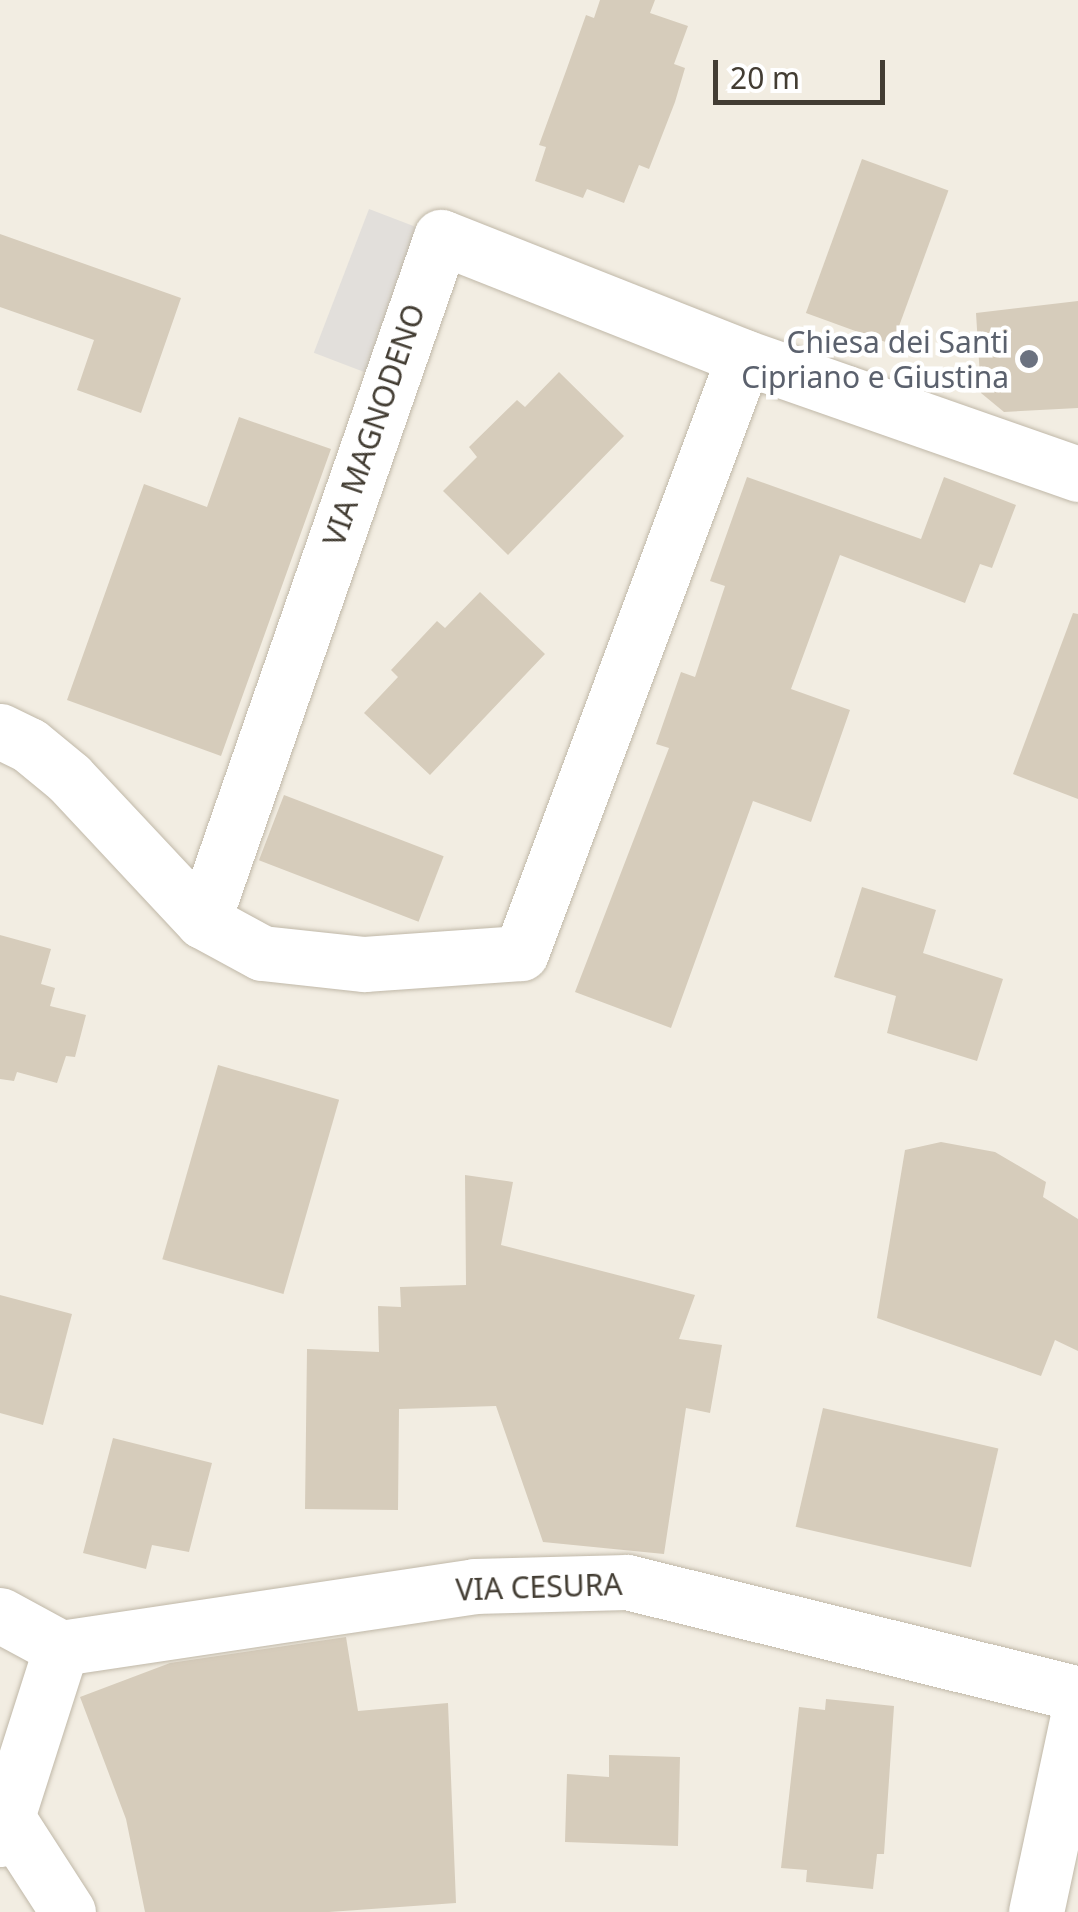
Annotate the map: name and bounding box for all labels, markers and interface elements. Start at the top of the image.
scale bar [718,40,890,102]
text: 20 m [730,57,800,98]
street label: VIA MAGNODENO [316,299,432,551]
place label: Chiesa dei Santi Cipriano e Giustina [741,324,1009,394]
marker: Chiesa dei Santi Cipriano e Giustina [1018,348,1040,370]
street label: VIA CESURA [455,1566,623,1608]

